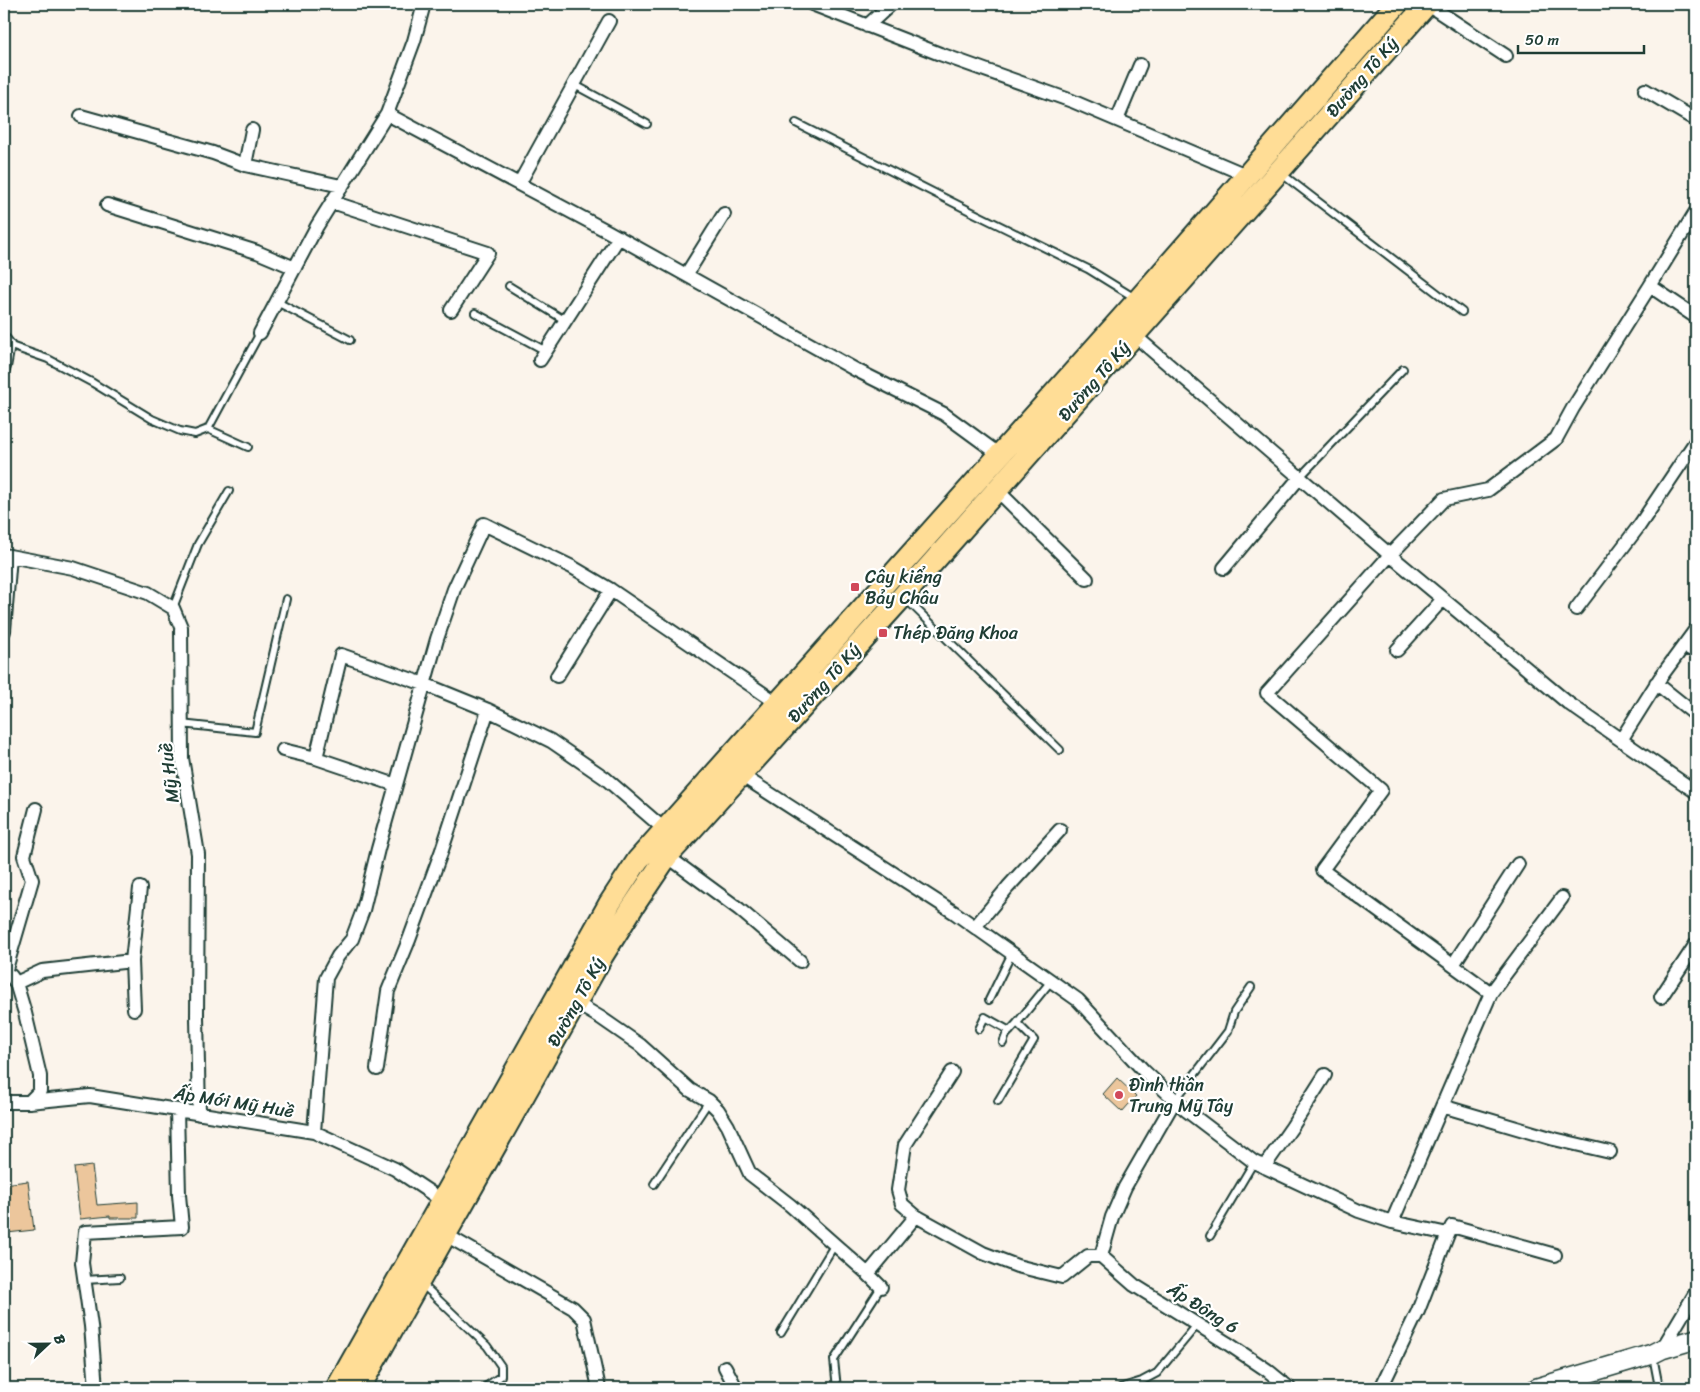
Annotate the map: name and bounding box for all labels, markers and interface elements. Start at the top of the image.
scale bar [1518,22,1644,54]
text: 50 m [1525,27,1560,53]
street label: Đường Tô Ký [1318,29,1407,125]
street label: Đường Tô Ký [1050,333,1139,429]
place label: Cây kiểng Bảy Châu [865,561,942,614]
marker: Cây kiểng Bảy Châu [849,581,861,593]
place label: Thép Đăng Khoa [893,617,1019,649]
marker: Thép Đăng Khoa [877,627,889,639]
street label: Đường Tô Ký [779,635,869,730]
street label: Mỹ Huề [149,740,189,805]
street label: Đường Tô Ký [538,951,614,1053]
place label: Đình thần Trung Mỹ Tây [1129,1069,1234,1122]
street label: Ấp Mới Mỹ Huề [171,1077,297,1127]
marker: Đình thần Trung Mỹ Tây [1113,1089,1125,1101]
street label: Ấp Đông 6 [1160,1273,1245,1343]
north arrow [22,1320,72,1370]
text: B [46,1331,73,1348]

